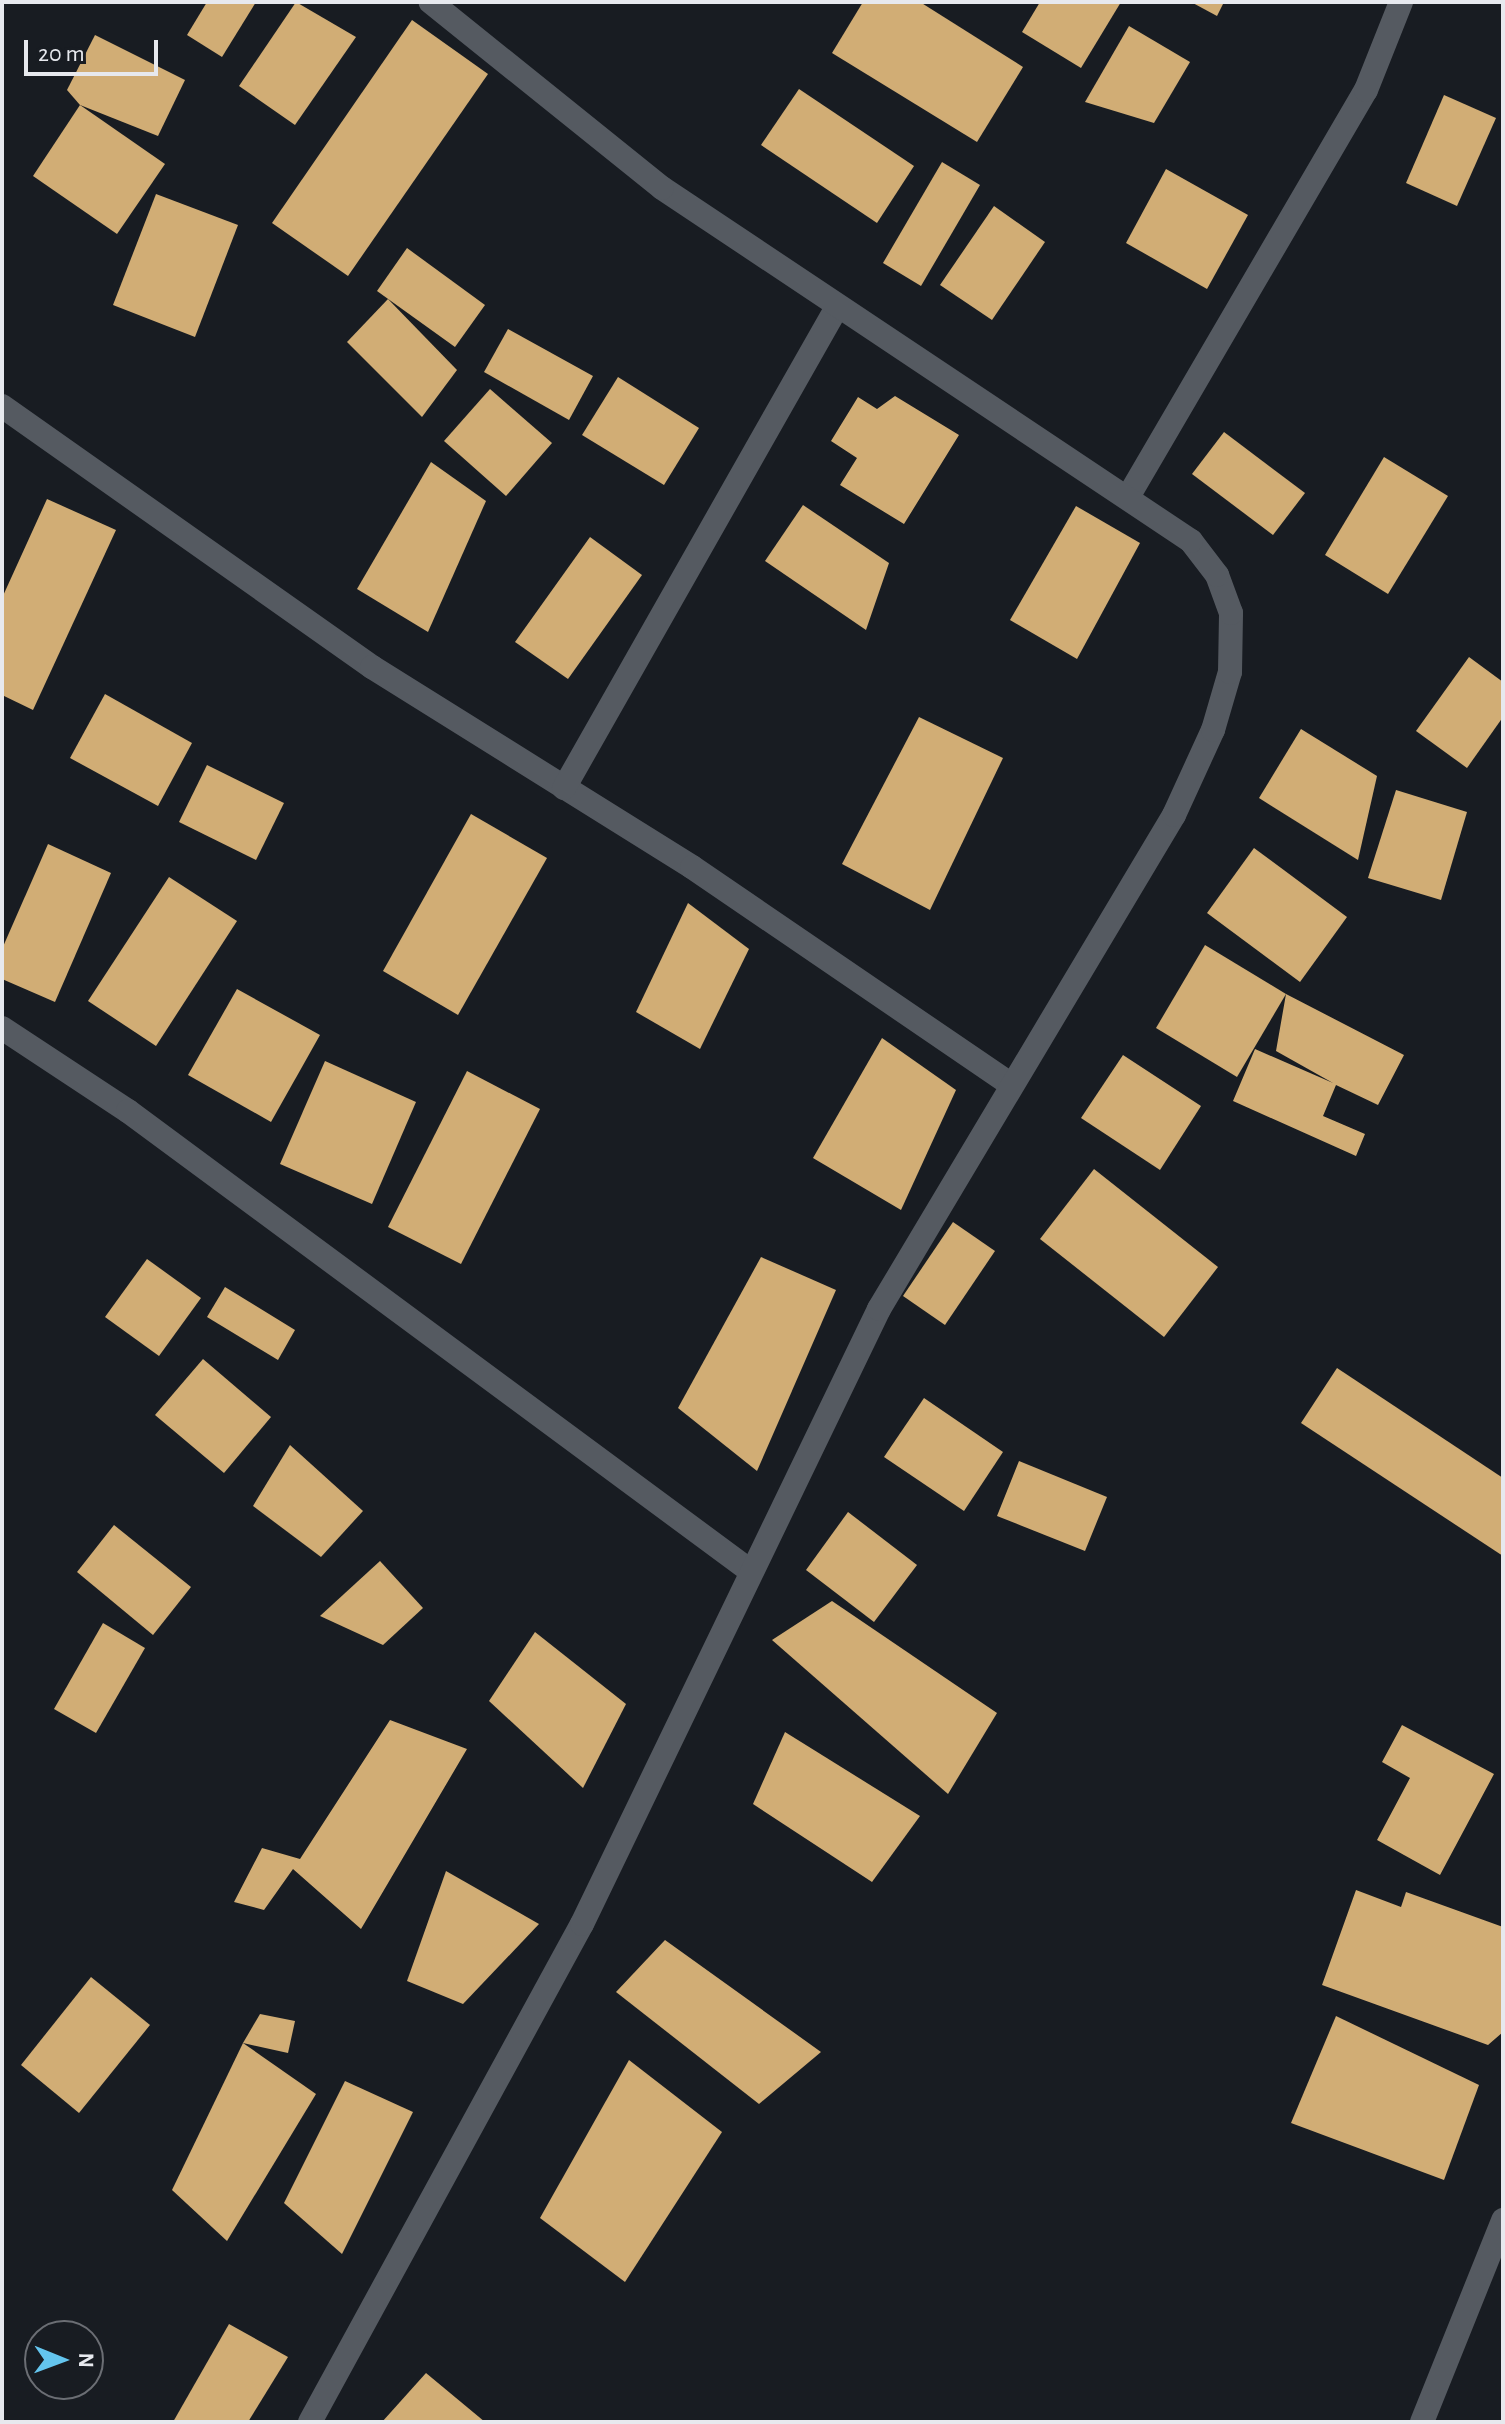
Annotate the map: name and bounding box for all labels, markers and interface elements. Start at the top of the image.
scale bar [28,24,162,74]
text: 20 m [38,42,85,66]
north arrow [24,2320,104,2400]
text: N [75,2353,97,2368]

